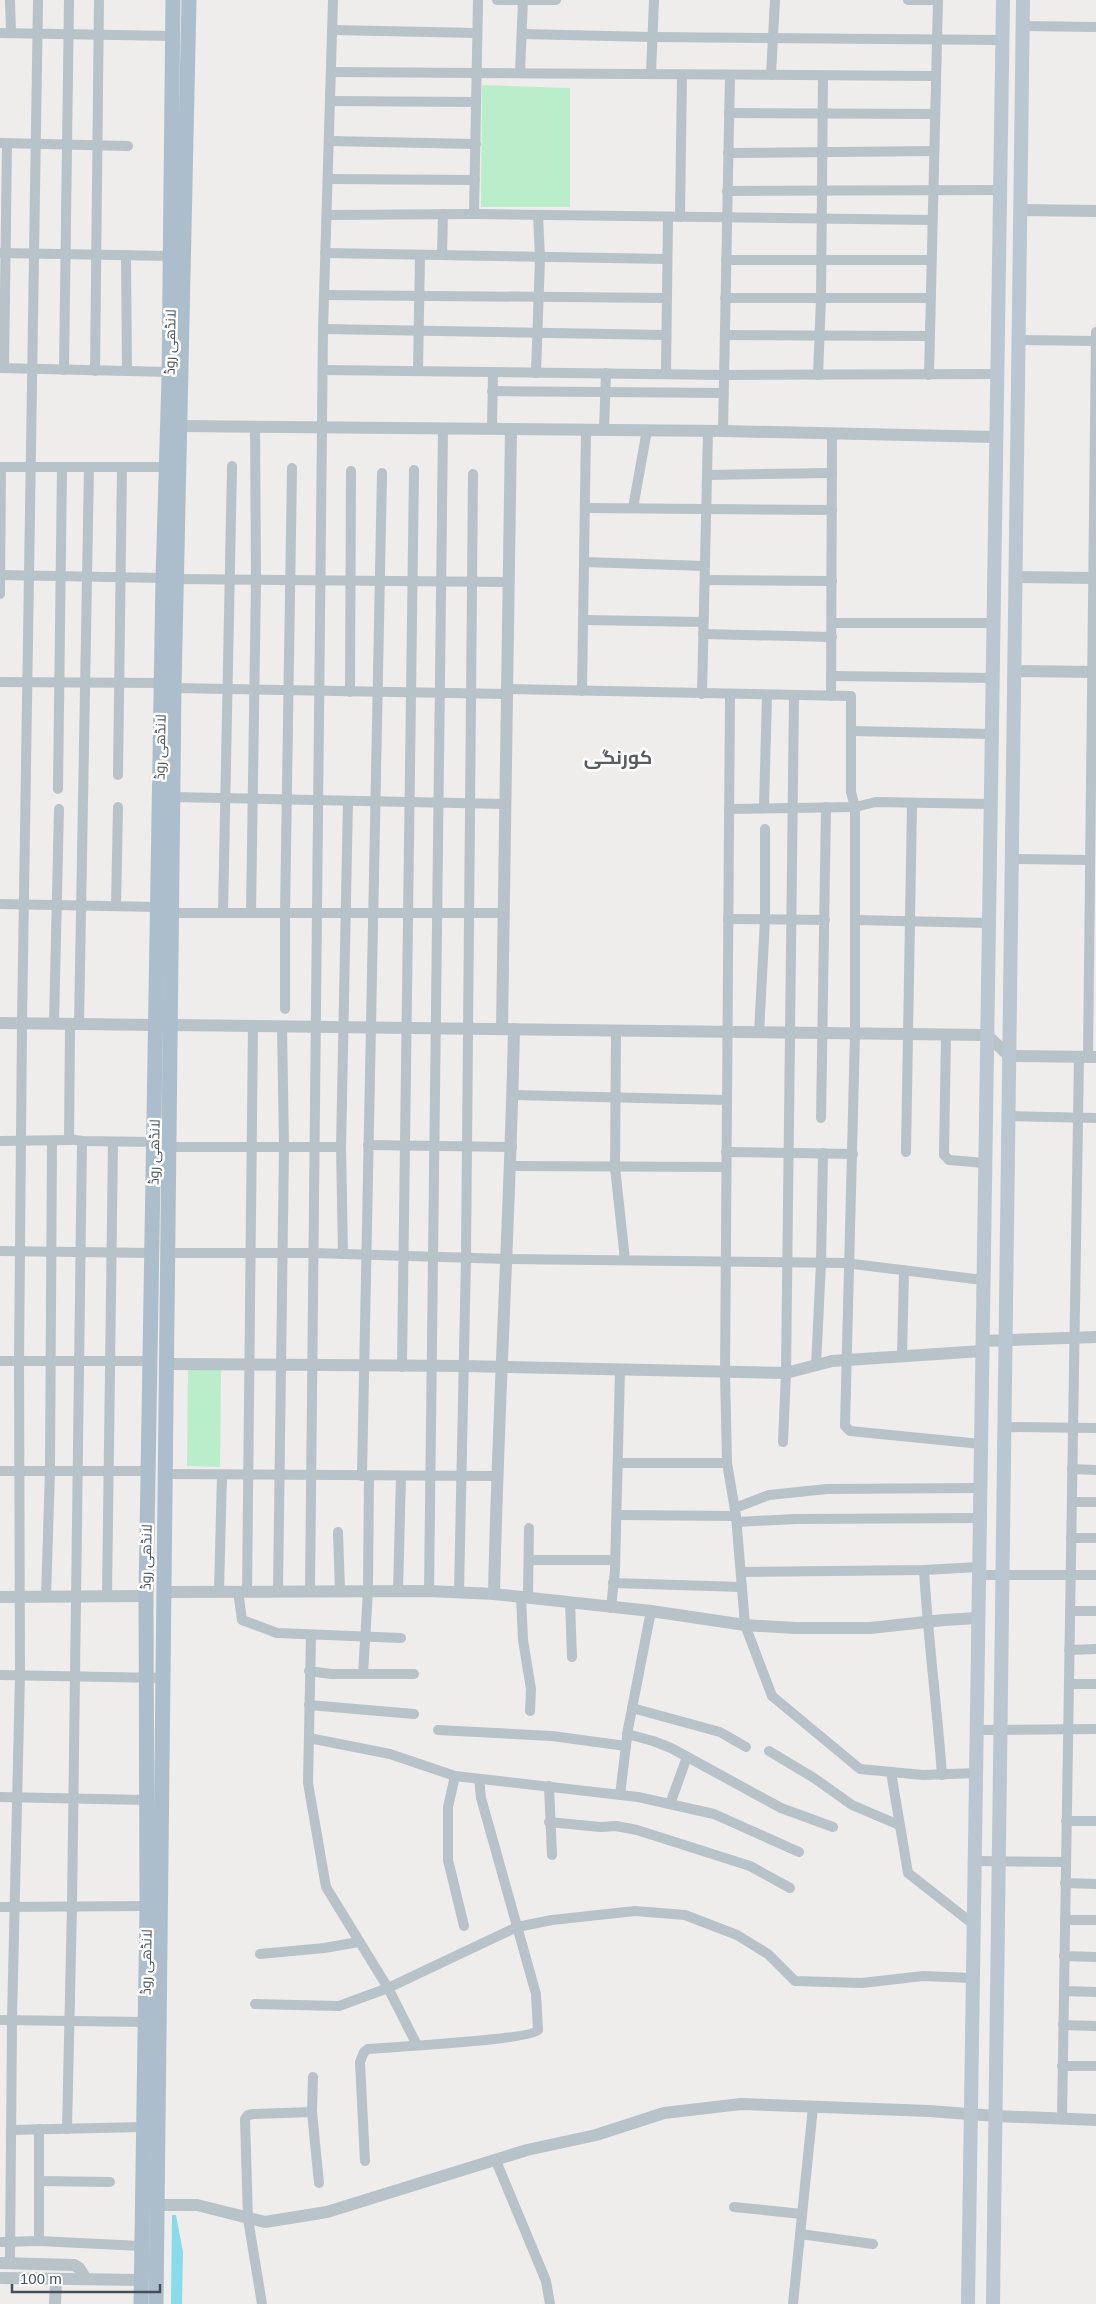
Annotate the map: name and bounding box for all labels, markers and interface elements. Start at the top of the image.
street label: لانڈھی روڈ [161,309,179,375]
street label: لانڈھی روڈ [151,714,169,780]
district label: کورنگی [584,747,652,769]
street label: لانڈھی روڈ [145,1119,163,1185]
street label: لانڈھی روڈ [137,1524,155,1590]
street label: لانڈھی روڈ [137,1929,155,1995]
scale bar [12,2262,160,2294]
text: 100 m [20,2270,62,2287]

